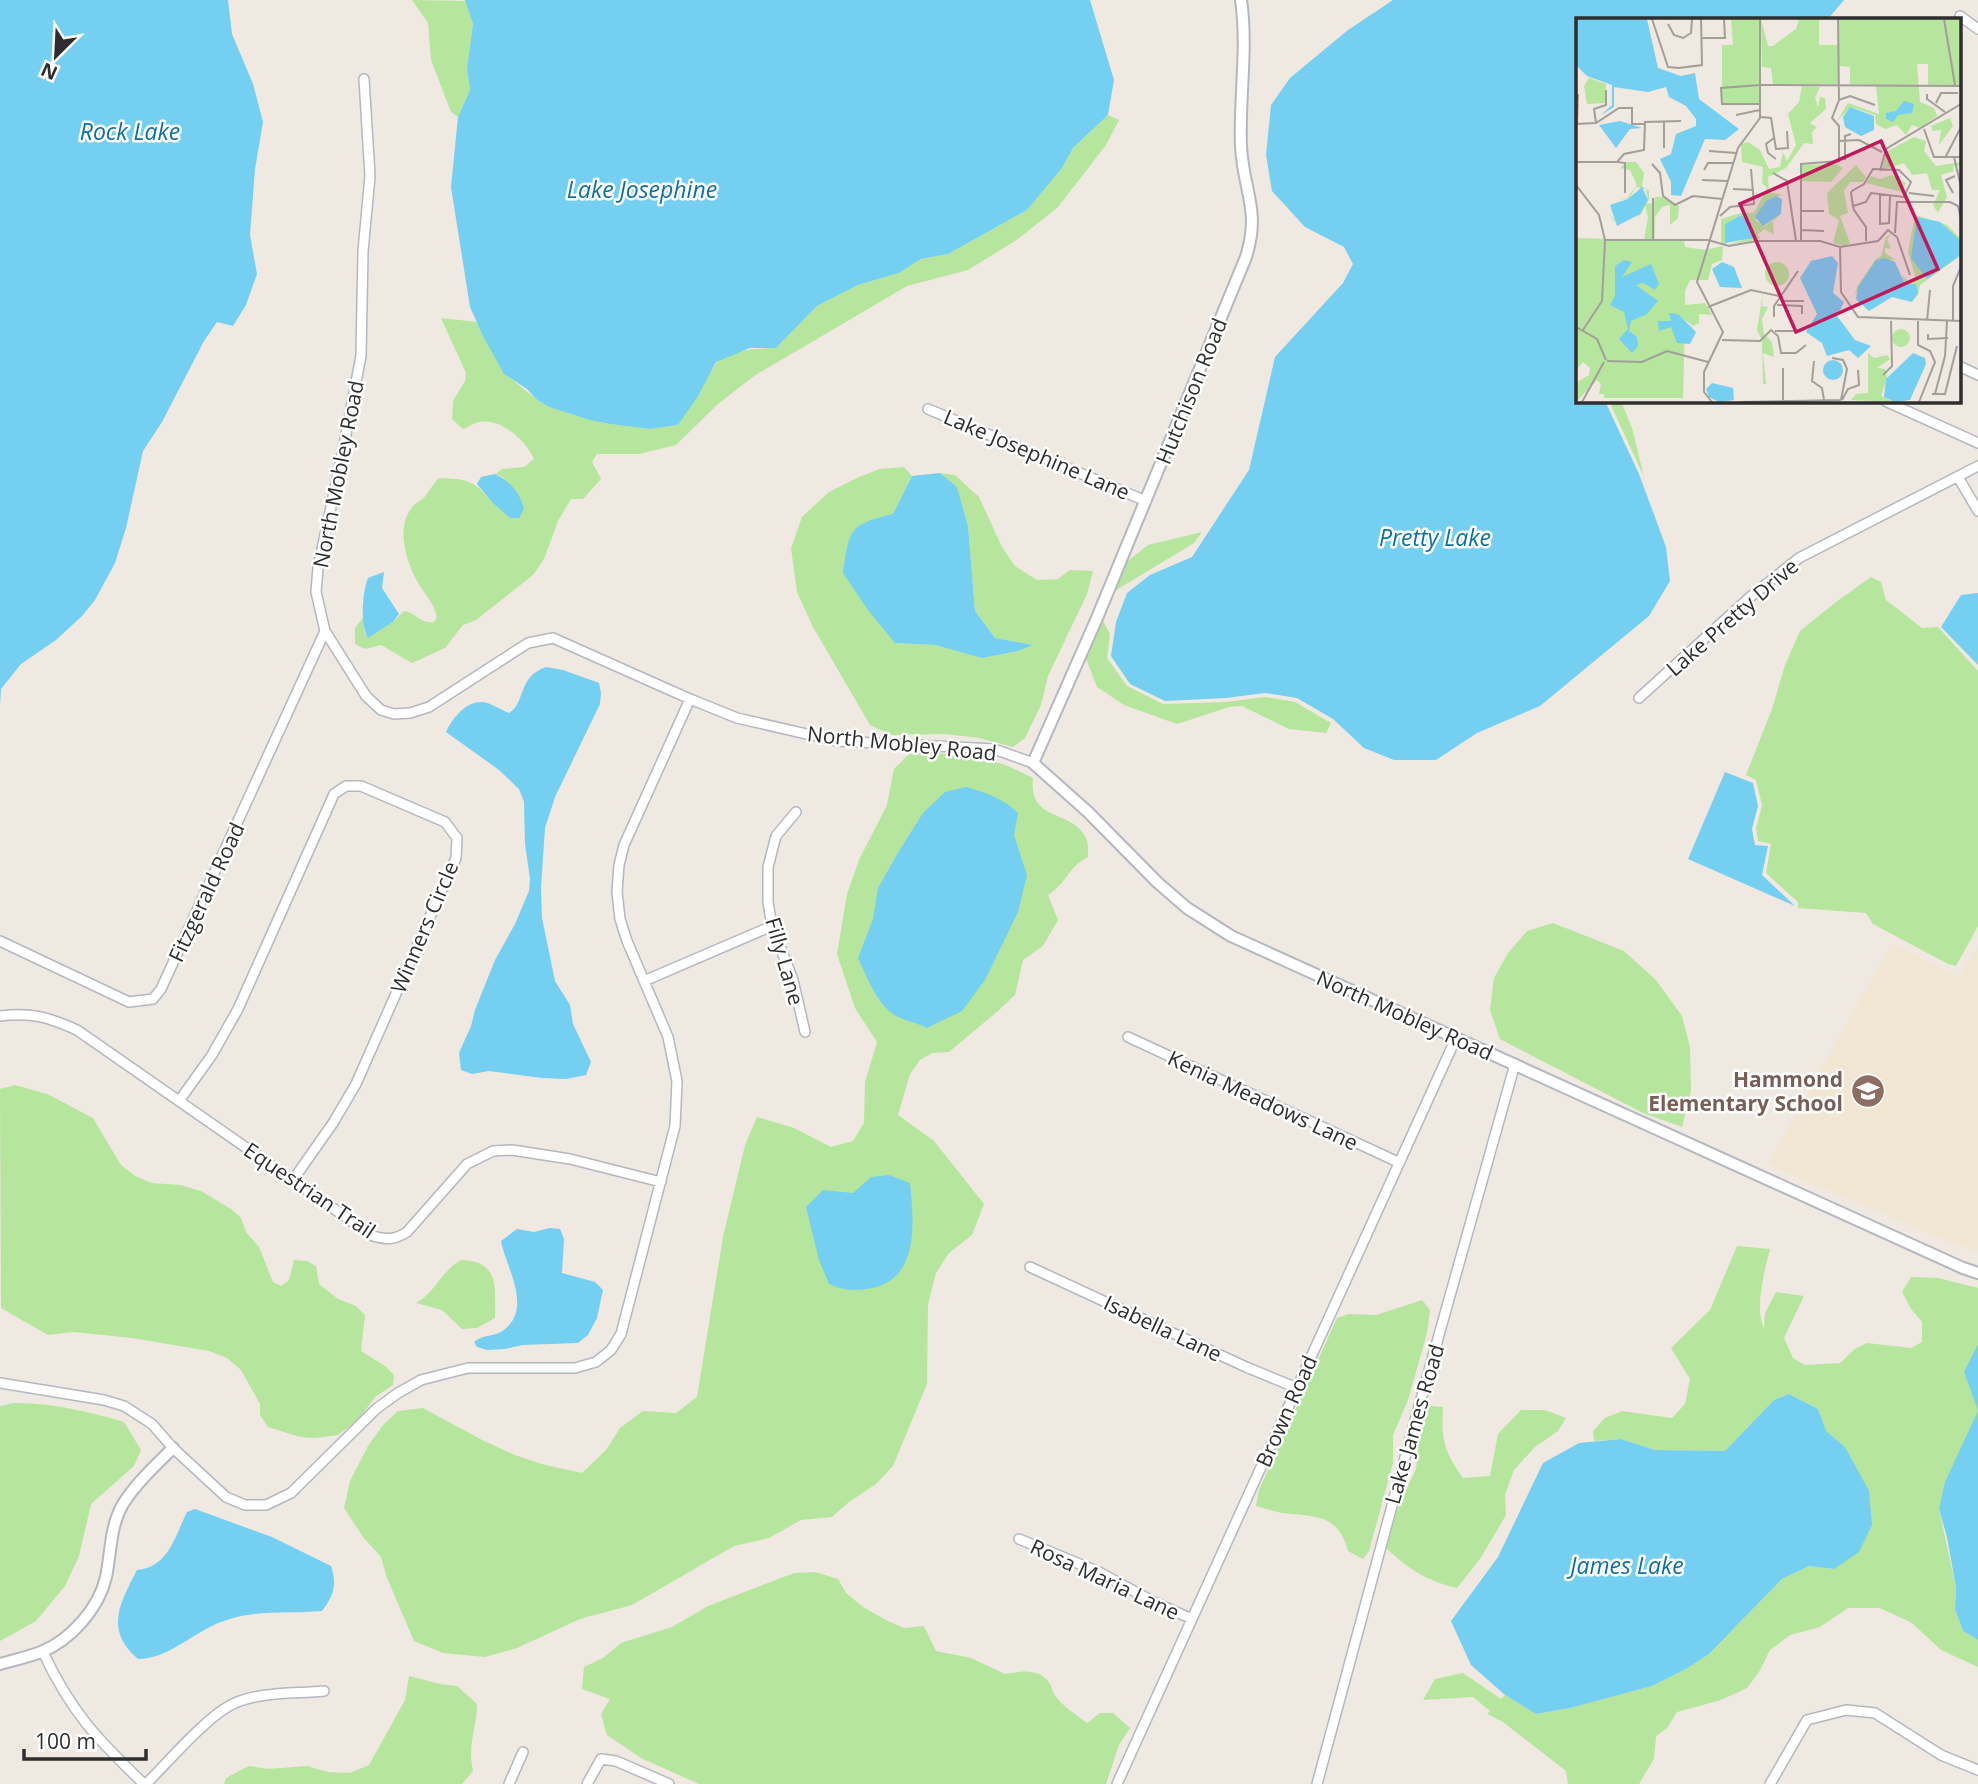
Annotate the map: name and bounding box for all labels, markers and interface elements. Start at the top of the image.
inset map [1576,18,1960,402]
north arrow [21,21,91,91]
text: N [37,57,61,87]
water label: Rock Lake [80,115,180,147]
water label: Lake Josephine [567,173,717,205]
street label: Hutchison Road [1149,314,1233,468]
street label: North Mobley Road [306,378,370,570]
street label: Lake Josephine Lane [940,402,1134,506]
water label: Pretty Lake [1379,521,1491,553]
street label: Lake Pretty Drive [1660,552,1804,682]
street label: North Mobley Road [806,719,998,767]
street label: Fitzgerald Road [161,818,251,966]
street label: Winners Circle [384,857,464,997]
street label: Filly Lane [759,914,811,1008]
street label: North Mobley Road [1312,963,1498,1067]
street label: Kenia Meadows Lane [1163,1044,1363,1156]
place label: Hammond Elementary School [1648,1065,1843,1117]
school or university icon: Hammond Elementary School [1849,1072,1887,1110]
street label: Equestrian Trail [239,1136,381,1244]
street label: Isabella Lane [1099,1288,1227,1368]
street label: Lake James Road [1378,1341,1450,1507]
street label: Brown Road [1249,1351,1323,1471]
street label: Rosa Maria Lane [1026,1532,1184,1626]
water label: James Lake [1566,1549,1684,1581]
scale bar [24,1718,147,1762]
text: 100 m [35,1727,96,1755]

